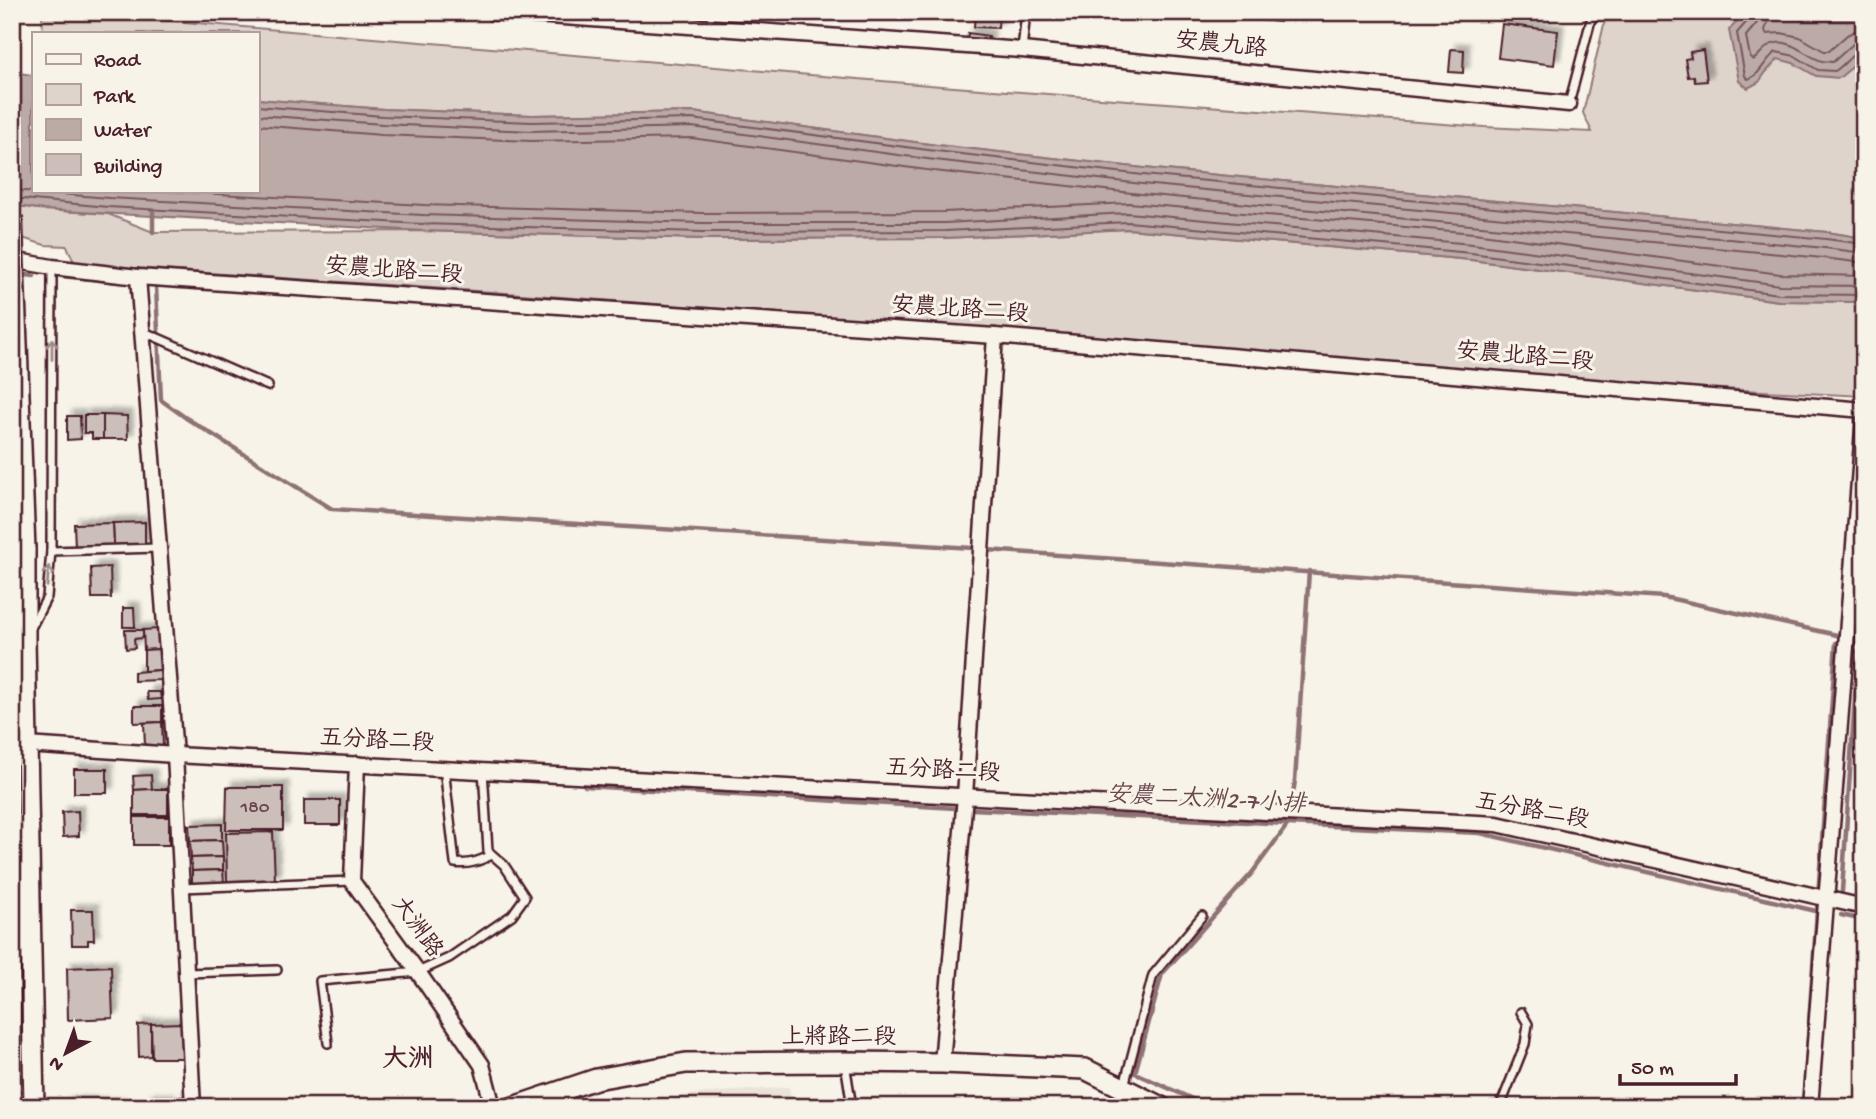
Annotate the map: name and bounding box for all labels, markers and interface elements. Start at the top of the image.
street label: 安農九路 [1174,27,1268,64]
legend [32,32,259,192]
text: Road [94,50,142,75]
text: Park [93,86,137,111]
text: Water [94,120,152,145]
text: Building [93,156,163,181]
street label: 安農北路二段 [324,253,464,290]
street label: 安農北路二段 [890,292,1030,329]
one-way arrow [45,338,59,361]
street label: 安農北路二段 [1455,338,1595,377]
one-way arrow [42,565,55,588]
street label: 五分路二段 [319,725,435,758]
street label: 五分路二段 [885,755,1001,788]
water label: 安農二大洲2-7小排 [1105,780,1309,821]
street label: 五分路二段 [1473,788,1591,835]
house number: 180 [240,797,270,820]
street label: 大洲路 [385,892,448,964]
north arrow [32,1018,102,1088]
street label: 上將路二段 [782,1024,897,1052]
scale bar [1620,1042,1736,1086]
district label: 大洲 [382,1044,434,1077]
text: N [45,1050,69,1076]
text: 50 m [1631,1058,1674,1083]

